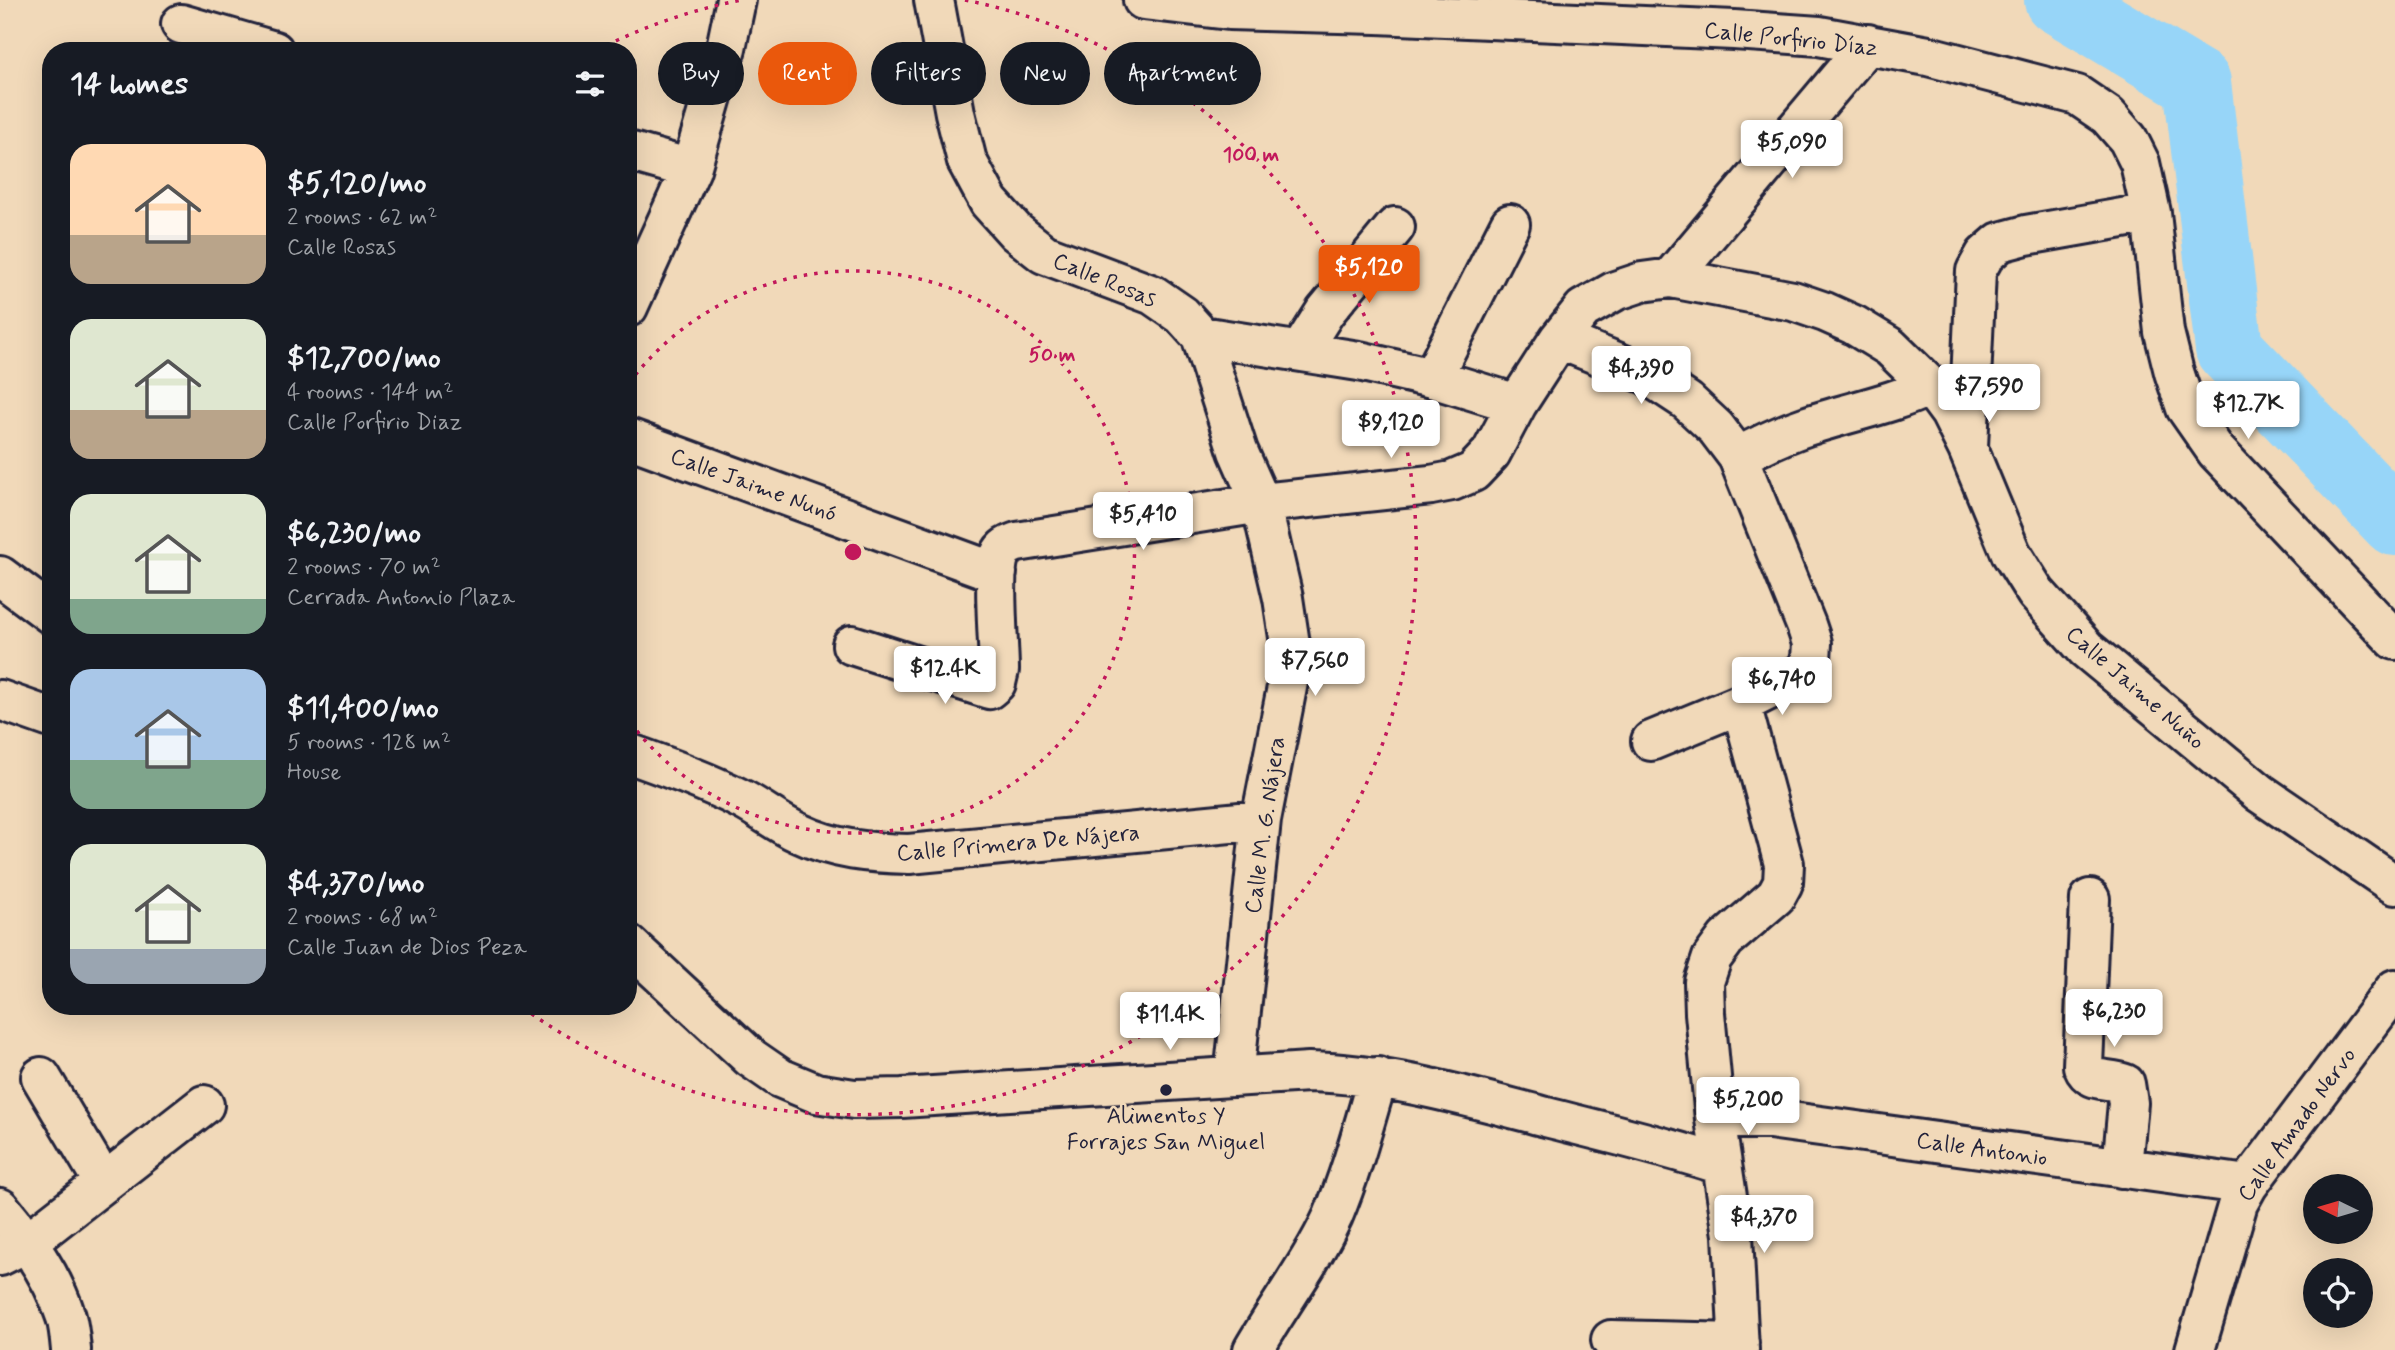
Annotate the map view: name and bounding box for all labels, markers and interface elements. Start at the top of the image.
street label: Calle Porfirio Díaz [1703,16,1879,64]
chip: Buy [658,42,744,105]
chip: Rent [758,42,857,105]
chip: Filters [871,42,986,105]
chip: New [1000,42,1090,105]
chip: Apartment [1104,42,1261,105]
text: 14 homes [70,65,188,104]
icon: filters [571,65,609,103]
pin: $5,090 [1735,120,1849,180]
text: $5,090 [1757,128,1827,158]
text: 100 m [1223,141,1279,169]
text: $5,120/mo [287,164,426,203]
icon: home [126,172,210,256]
text: 2 rooms · 62 m² [287,203,438,233]
text: Calle Rosas [287,233,396,263]
pin: $5,120 [1312,246,1426,305]
street label: Calle Rosas [1048,247,1160,315]
text: $5,120 [1335,253,1403,283]
text: $12,700/mo [287,339,441,378]
text: 50 m [1029,341,1076,369]
pin: $4,390 [1584,346,1698,406]
icon: home [126,347,210,431]
text: $4,390 [1608,354,1674,384]
pin: $7,590 [1932,364,2046,424]
text: $7,590 [1954,372,2024,402]
text: 4 rooms · 144 m² [287,378,454,408]
pin: $12.7K [2191,382,2305,441]
text: $12.7K [2213,389,2283,419]
pin: $9,120 [1334,400,1448,460]
text: Calle Porfirio Diaz [287,408,462,438]
text: $9,120 [1358,408,1424,438]
street label: Calle Jaime Nunó [666,442,841,530]
pin: $5,410 [1086,492,1200,552]
text: $5,410 [1109,500,1177,530]
text: $6,230/mo [287,514,421,553]
icon: home [126,522,210,606]
centre of rings [841,540,865,564]
text: 2 rooms · 70 m² [287,553,441,583]
text: Cerrada Antonio Plaza [287,583,515,613]
street label: Calle Jaime Nuño [2059,620,2211,757]
pin: $7,560 [1258,638,1372,698]
pin: $12.4K [888,646,1002,706]
text: $7,560 [1281,646,1349,676]
text: $12.4K [910,654,980,684]
pin: $6,740 [1725,658,1839,717]
text: $6,740 [1748,665,1816,695]
text: $11,400/mo [287,689,439,728]
icon: home [126,697,210,781]
text: 5 rooms · 128 m² [287,728,451,758]
street label: Calle M. G. Nájera [1239,735,1293,916]
text: House [287,758,341,788]
street label: Calle Primera De Nájera [895,818,1141,870]
text: $4,370/mo [287,864,425,903]
icon: home [126,872,210,956]
text: 2 rooms · 68 m² [287,903,438,933]
text: Calle Juan de Dios Peza [287,933,527,963]
pin: $6,230 [2057,990,2171,1049]
pin: $11.4K [1113,992,1227,1052]
text: $6,230 [2082,997,2146,1027]
text: $11.4K [1136,1000,1204,1030]
street label: Calle Amado Nervo [2231,1042,2364,1208]
pin: $5,200 [1691,1078,1805,1137]
marker: Alimentos Y Forrajes San Miguel [1158,1082,1174,1098]
text: $5,200 [1712,1085,1784,1115]
place label: Alimentos Y Forrajes San Miguel [1067,1102,1265,1160]
street label: Calle Antonio [1914,1126,2049,1174]
north arrow [2303,1174,2373,1244]
map controls [2303,1174,2373,1328]
pin: $4,370 [1707,1196,1821,1255]
text: $4,370 [1730,1203,1798,1233]
button: locate [2303,1258,2373,1328]

